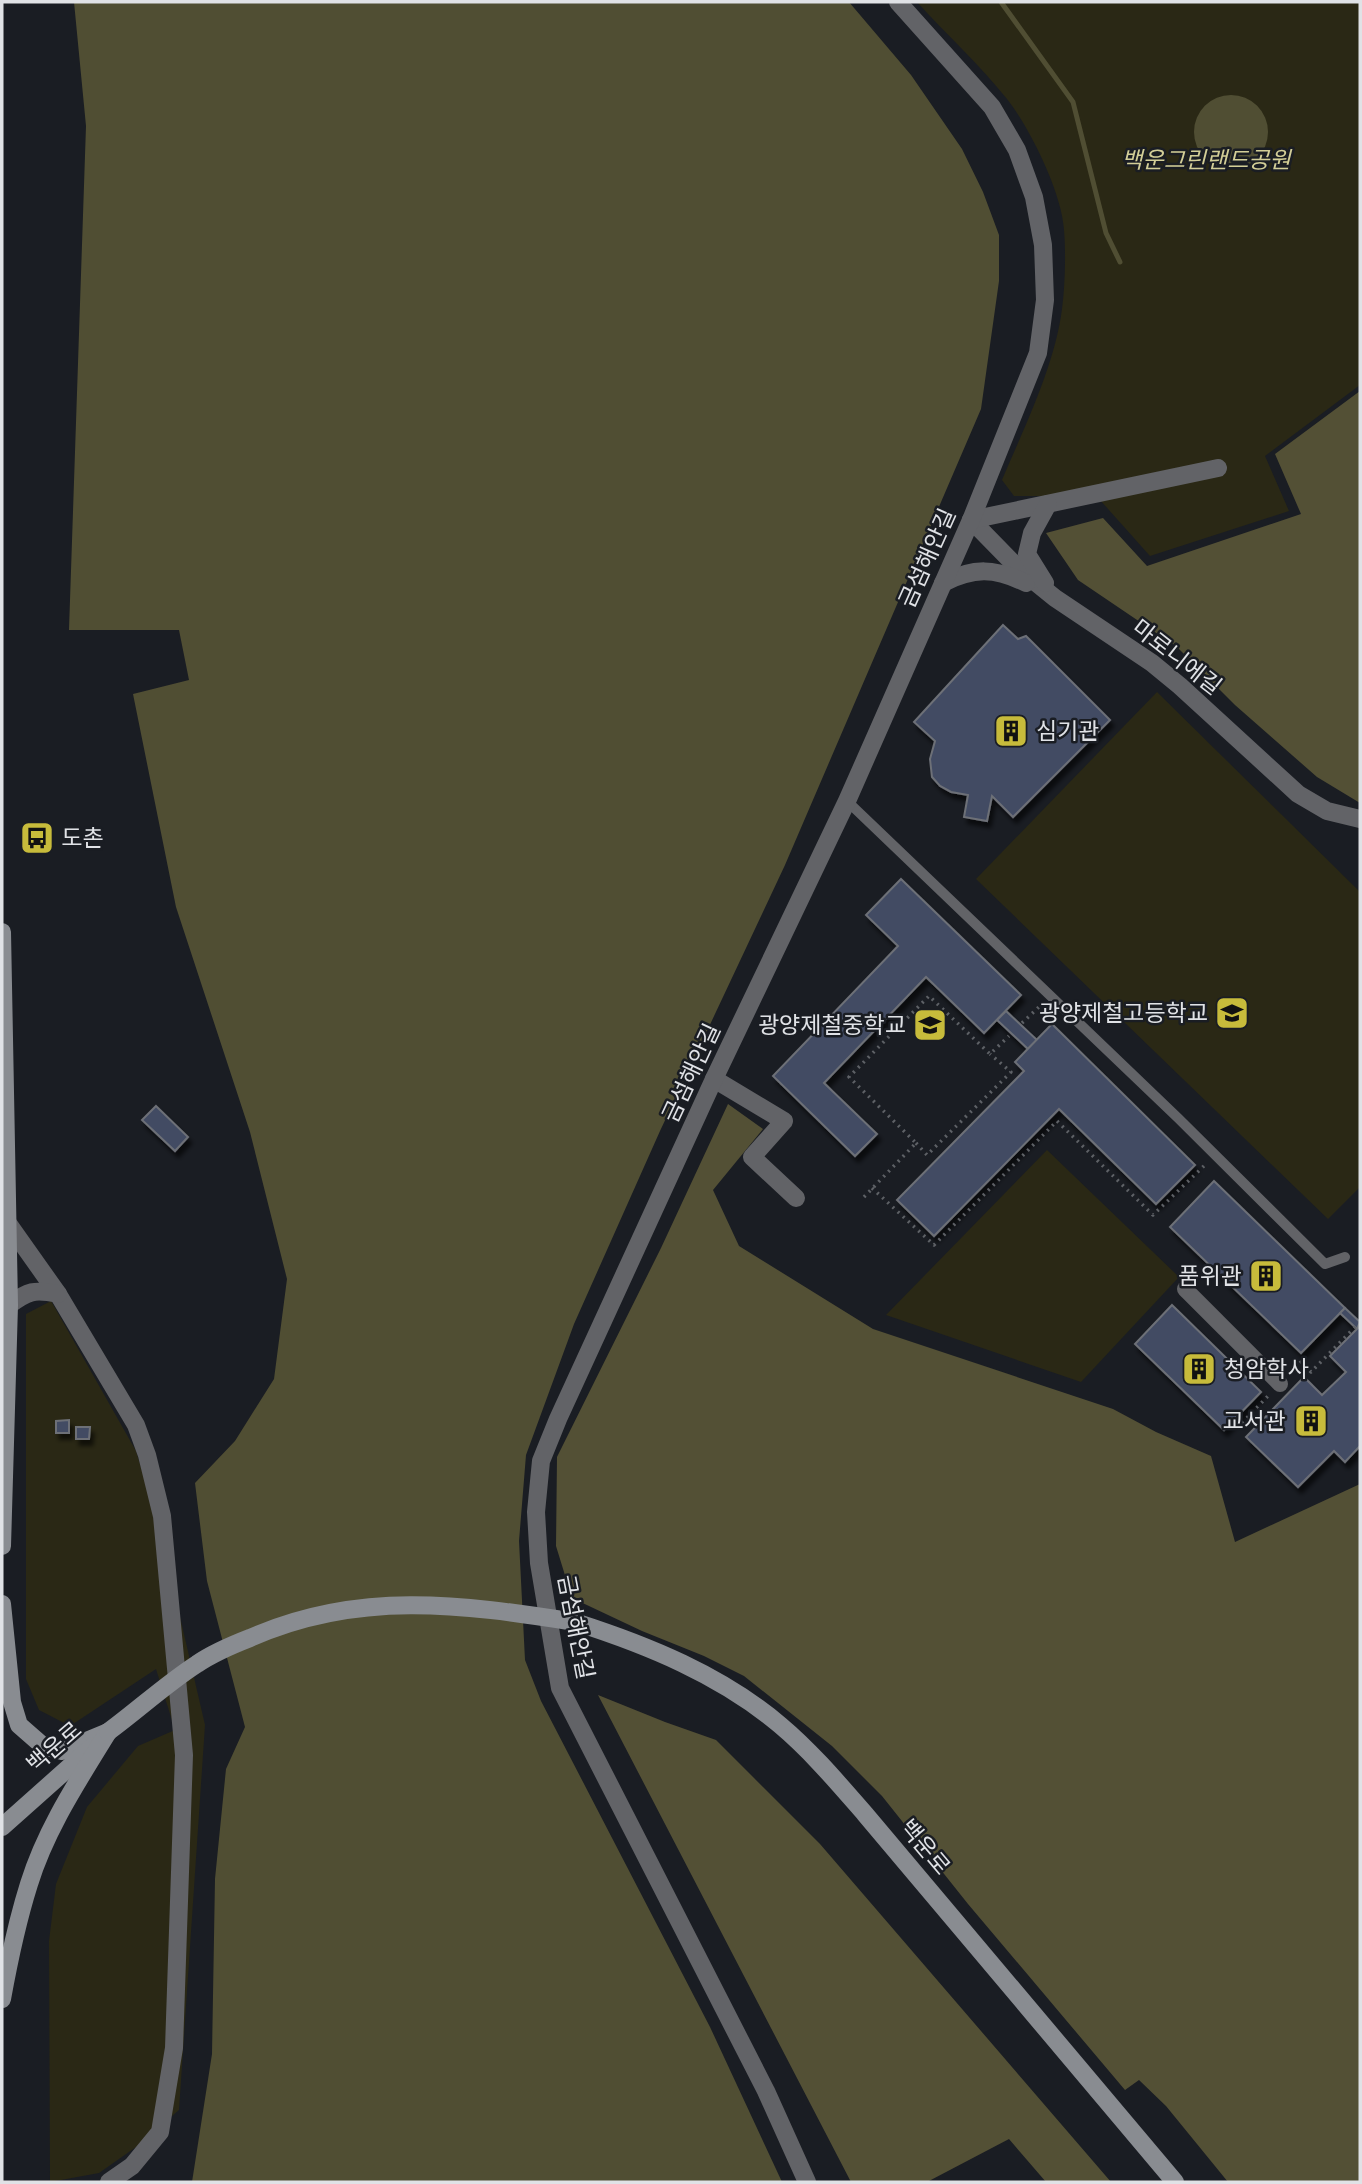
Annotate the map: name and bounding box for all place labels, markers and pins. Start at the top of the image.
building icon: 심기관 [992,712,1030,750]
place label: 심기관 [1036,715,1099,747]
bus stop icon: 도촌 [18,819,56,857]
place label: 도촌 [61,822,103,854]
school or university icon: 광양제철고등학교 [1213,994,1251,1032]
place label: 광양제철고등학교 [1039,997,1208,1029]
school or university icon: 광양제철중학교 [911,1006,949,1044]
place label: 광양제철중학교 [758,1009,906,1041]
building icon: 품위관 [1247,1257,1285,1295]
place label: 품위관 [1179,1260,1242,1292]
building icon: 청암학사 [1180,1350,1218,1388]
place label: 청암학사 [1224,1353,1309,1385]
building icon: 교서관 [1292,1402,1330,1440]
place label: 교서관 [1223,1405,1286,1437]

